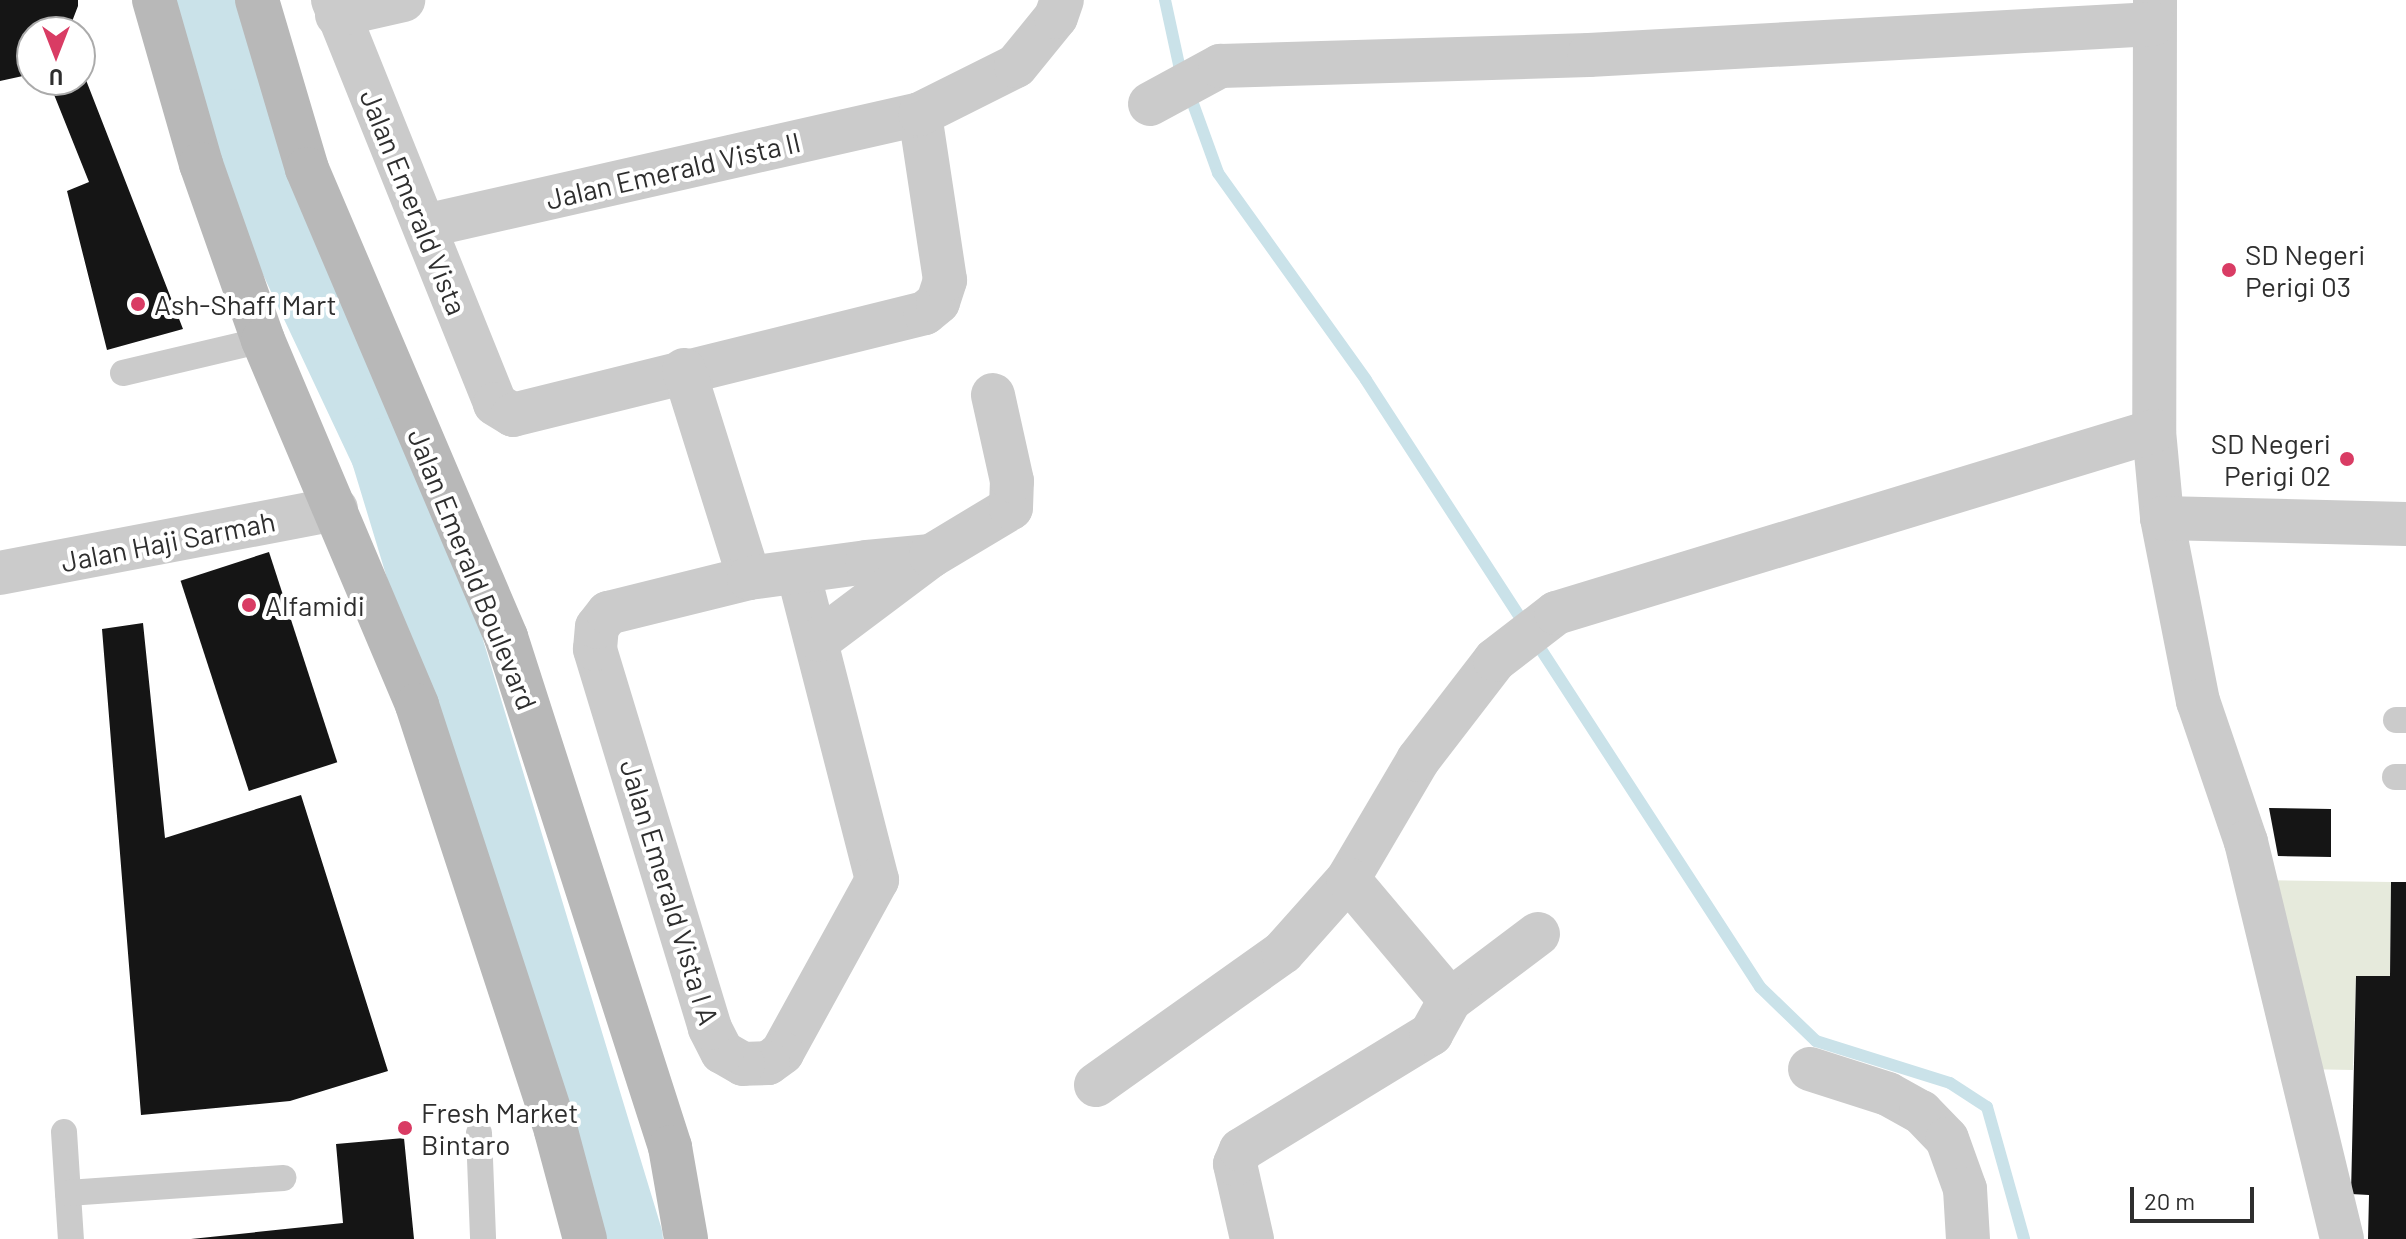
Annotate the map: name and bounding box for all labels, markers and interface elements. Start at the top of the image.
north arrow [16,16,96,96]
text: U [49,65,63,91]
street label: Jalan Emerald Vista [353,84,475,320]
street label: Jalan Emerald Vista II [542,124,804,216]
place label: SD Negeri Perigi 03 [2245,237,2365,303]
marker: SD Negeri Perigi 03 [2220,261,2238,279]
place label: Ash-Shaff Mart [154,287,337,321]
marker: Ash-Shaff Mart [129,295,147,313]
street label: Jalan Emerald Boulevard [401,424,545,714]
place label: SD Negeri Perigi 02 [2211,426,2331,492]
marker: SD Negeri Perigi 02 [2338,450,2356,468]
street label: Jalan Haji Sarmah [58,504,278,578]
place label: Alfamidi [265,588,365,622]
marker: Alfamidi [240,596,258,614]
street label: Jalan Emerald Vista I A [614,755,726,1029]
place label: Fresh Market Bintaro [421,1095,578,1161]
marker: Fresh Market Bintaro [396,1119,414,1137]
scale bar [2134,1171,2258,1221]
text: 20 m [2144,1186,2195,1215]

